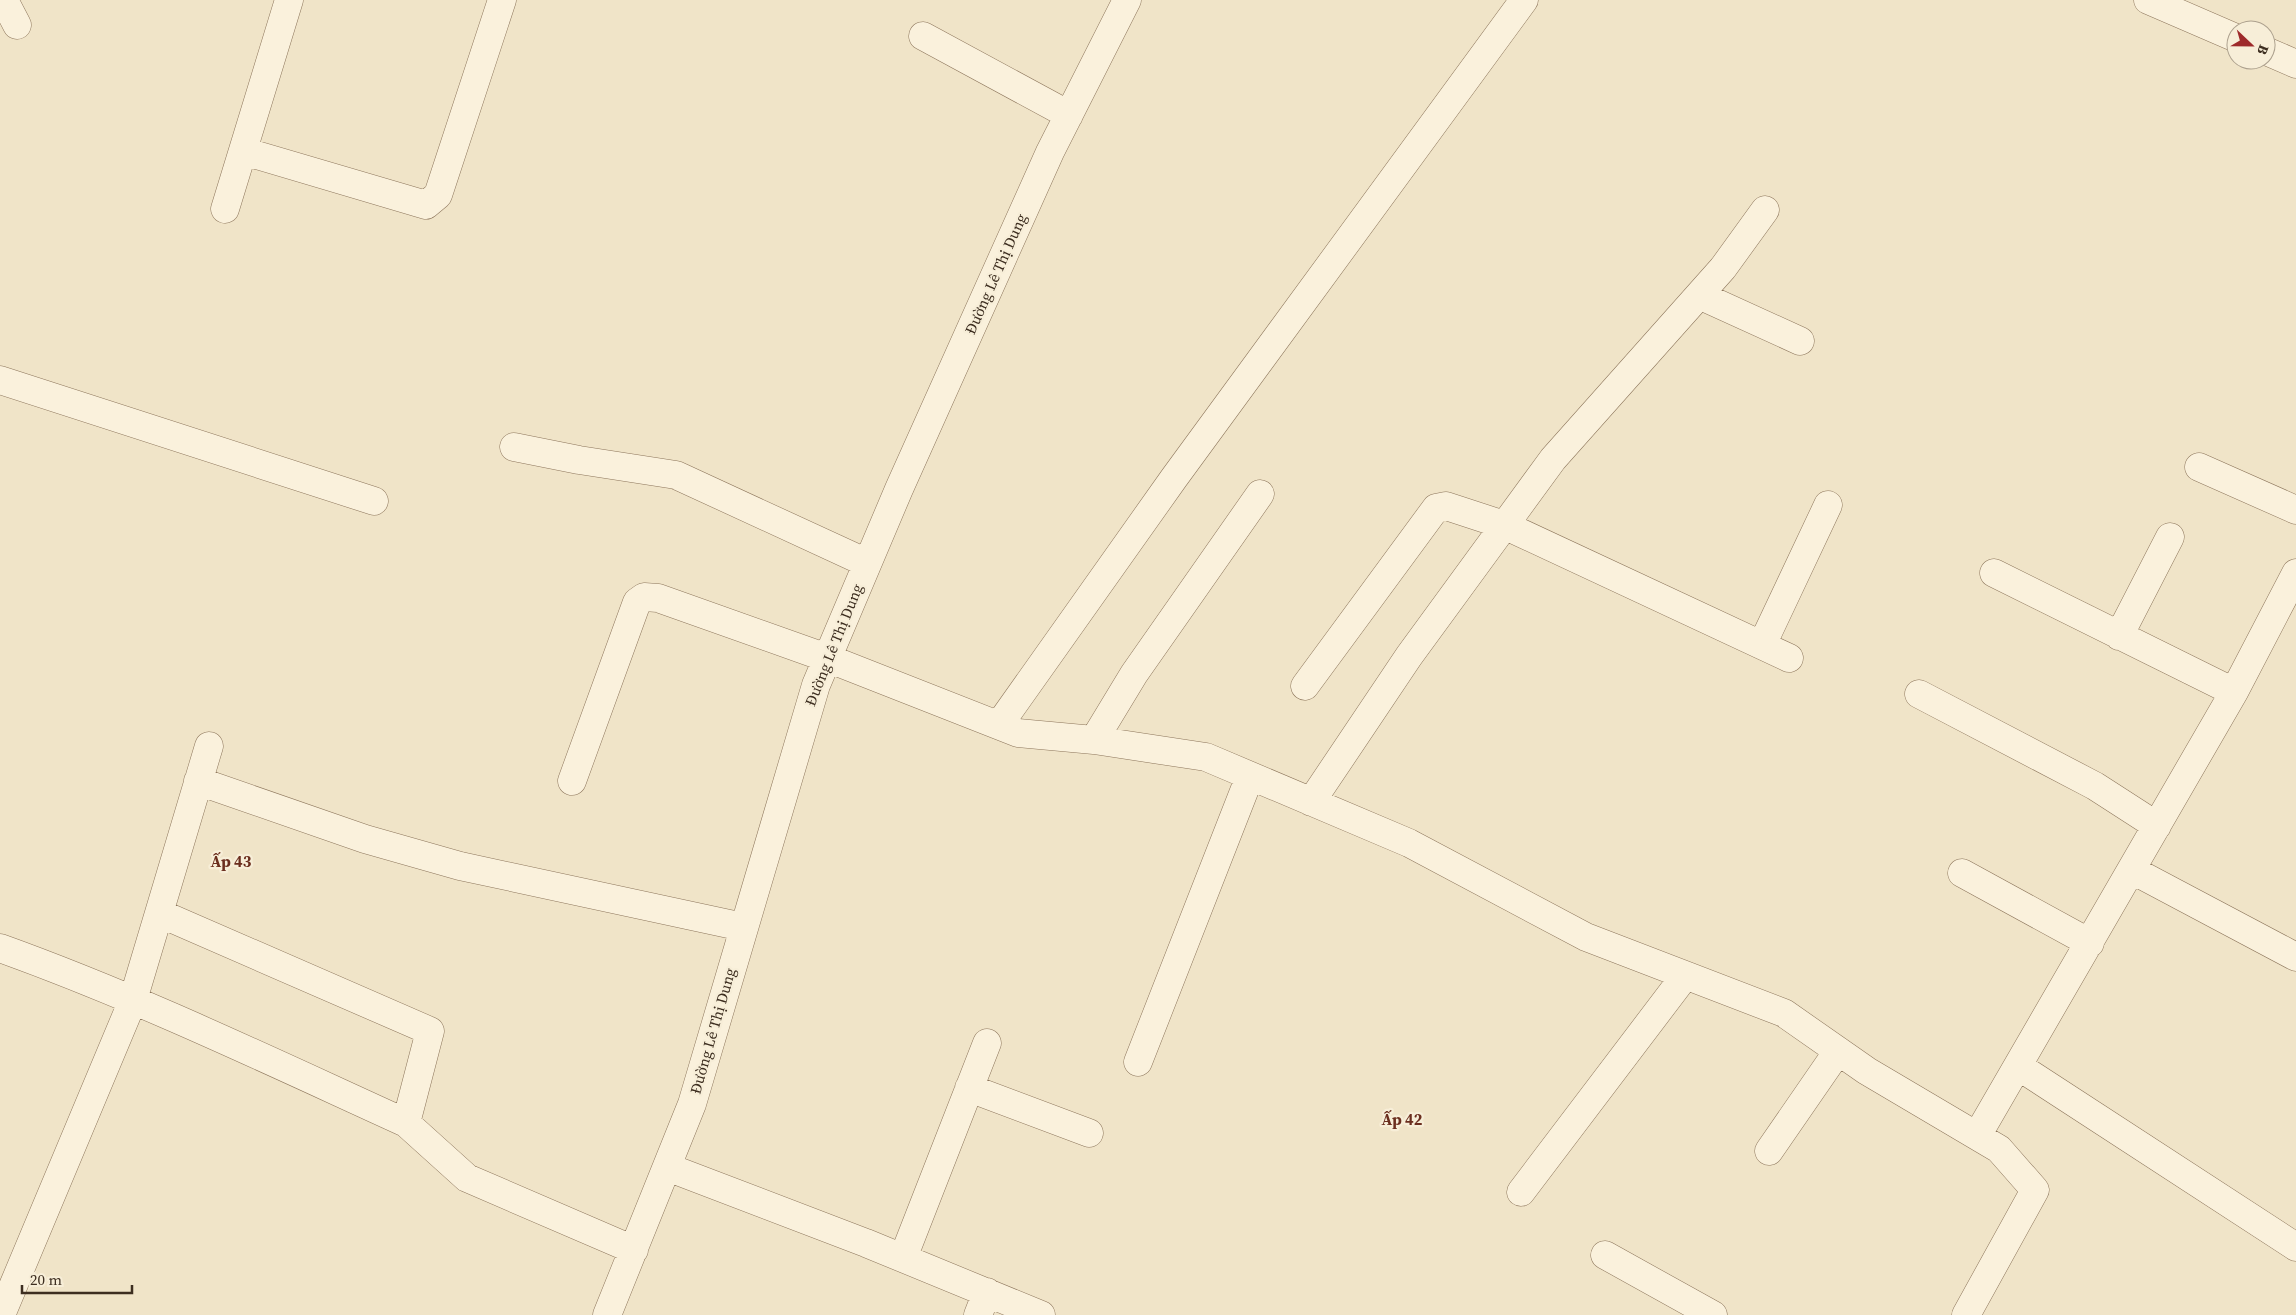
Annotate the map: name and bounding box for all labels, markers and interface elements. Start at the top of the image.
north arrow [2226,20,2276,70]
text: B [2252,42,2274,58]
street label: Đường Lê Thị Dung [959,210,1032,337]
street label: Đường Lê Thị Dung [799,580,868,709]
district label: Ấp 43 [211,850,252,872]
street label: Đường Lê Thị Dung [684,965,741,1096]
district label: Ấp 42 [1382,1108,1423,1130]
scale bar [22,1262,132,1294]
text: 20 m [30,1269,62,1290]

